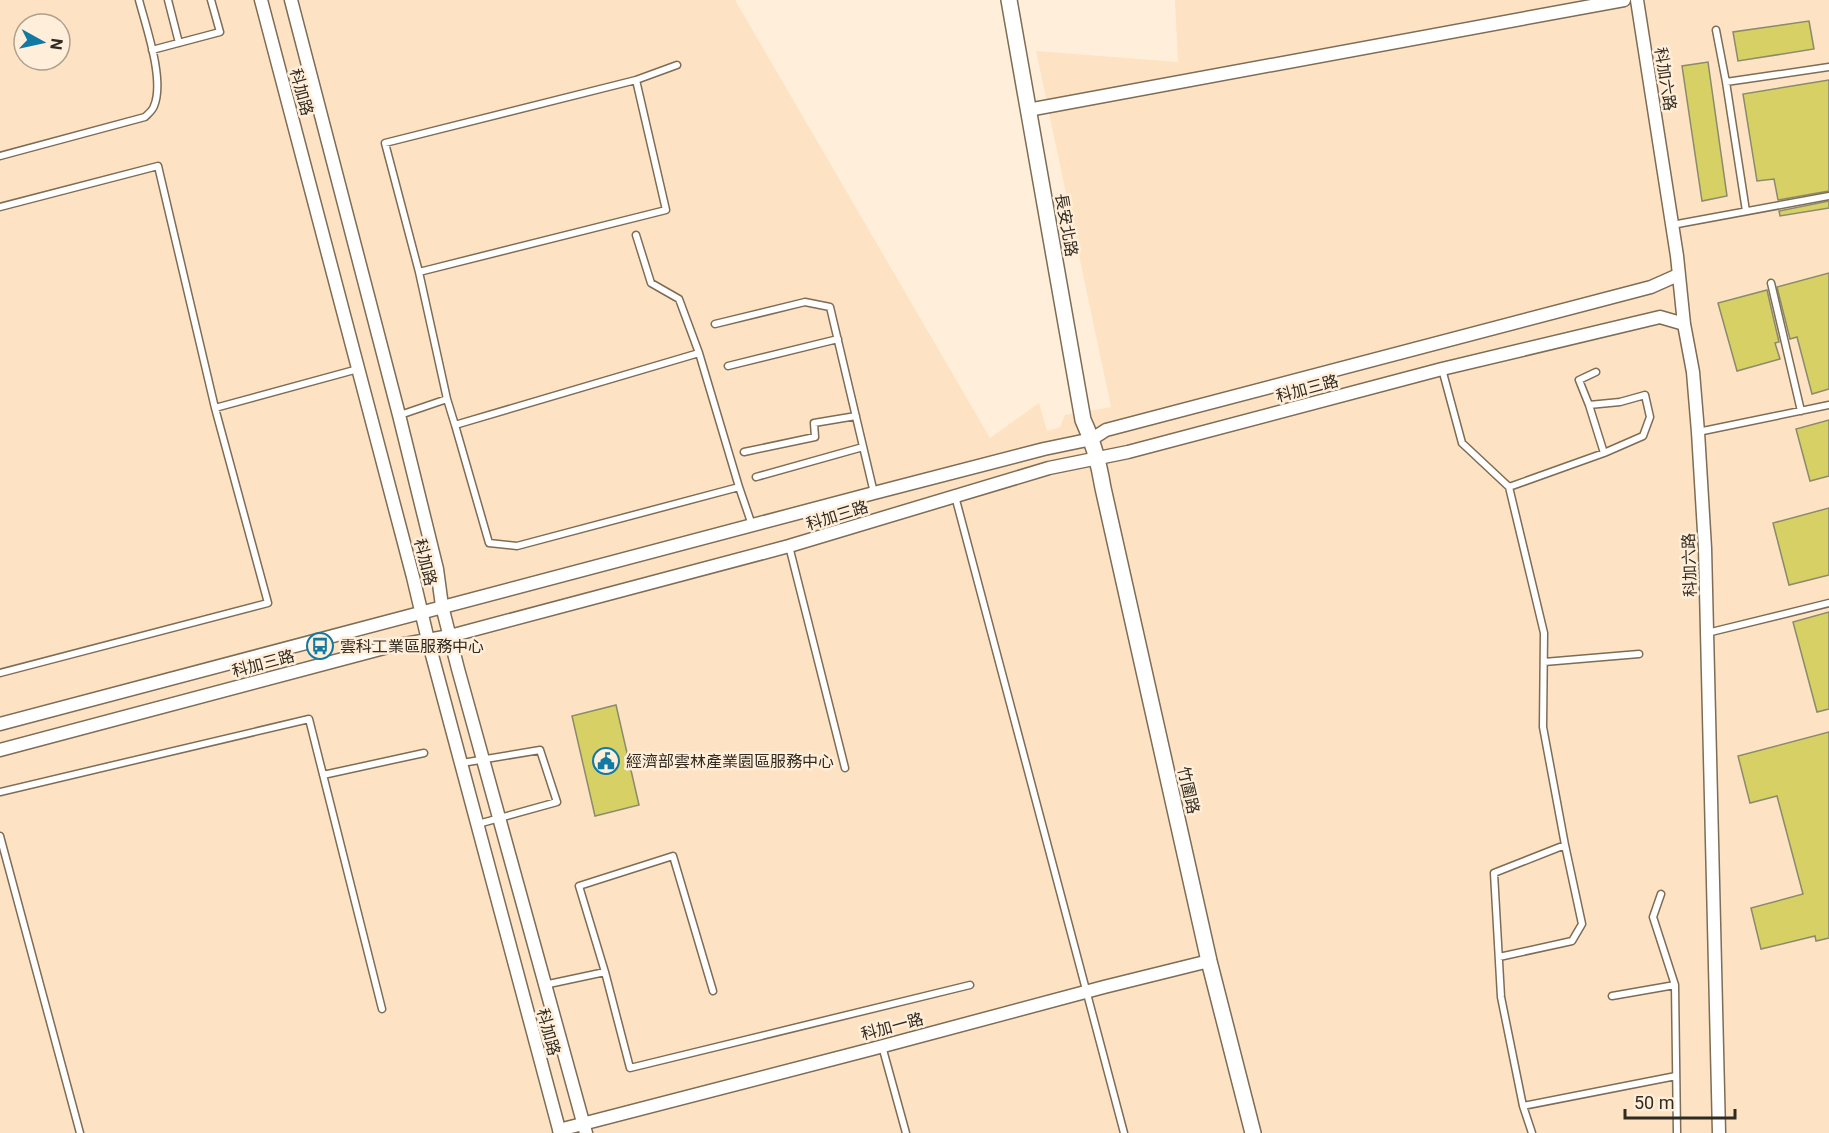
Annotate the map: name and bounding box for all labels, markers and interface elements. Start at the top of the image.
north arrow [12,12,72,72]
text: N [46,37,67,51]
street label: 科加六路 [1651,46,1680,112]
street label: 科加路 [286,66,317,118]
street label: 長安北路 [1052,192,1081,258]
street label: 科加三路 [1274,371,1341,406]
street label: 科加三路 [804,497,871,534]
street label: 科加六路 [1679,533,1700,597]
street label: 科加路 [410,537,441,588]
bus stop icon: 雲科工業區服務中心 [305,631,335,661]
place label: 雲科工業區服務中心 [340,637,484,656]
street label: 科加三路 [230,646,297,681]
public building icon: 經濟部雲林產業園區服務中心 [591,746,621,776]
place label: 經濟部雲林產業園區服務中心 [626,752,834,771]
street label: 竹圍路 [1174,765,1203,816]
street label: 科加路 [533,1006,564,1058]
street label: 科加一路 [859,1009,926,1044]
scale bar [1625,1082,1734,1120]
text: 50 m [1634,1092,1674,1113]

